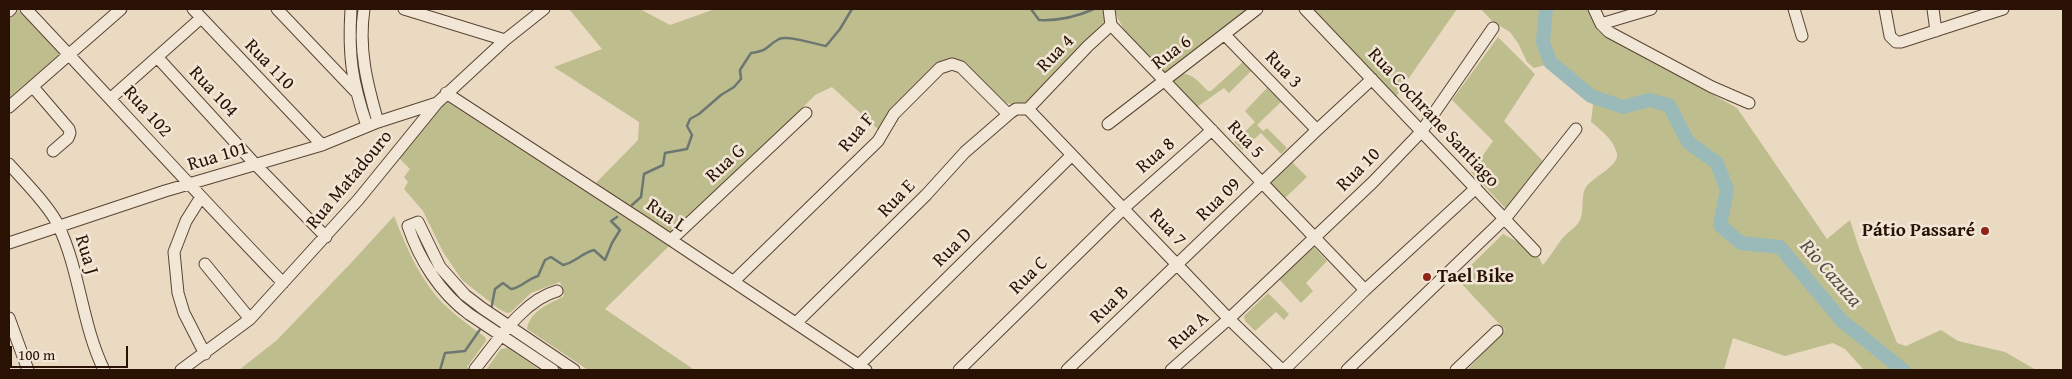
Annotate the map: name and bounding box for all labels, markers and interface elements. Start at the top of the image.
street label: Rua 4 [1033,30,1079,78]
street label: Rua 6 [1148,31,1196,75]
street label: Rua 110 [239,35,299,95]
street label: Rua Cochrane Santiago [1362,43,1504,193]
street label: Rua 3 [1260,46,1306,94]
street label: Rua 104 [184,62,242,122]
street label: Rua 102 [118,81,176,143]
street label: Rua F [834,109,880,157]
street label: Rua 5 [1222,116,1268,164]
street label: Rua Matadouro [302,126,398,234]
street label: Rua 8 [1132,133,1180,179]
street label: Rua 101 [185,137,251,177]
street label: Rua G [702,140,750,188]
street label: Rua 10 [1332,143,1386,197]
street label: Rua 09 [1192,174,1246,226]
street label: Rua E [874,175,920,223]
street label: Rua L [642,194,690,238]
street label: Rua 7 [1144,204,1190,252]
place label: Pátio Passaré [1862,220,1975,242]
street label: Rua D [929,224,977,272]
marker: Pátio Passaré [1979,225,1991,237]
street label: Rua J [69,232,103,278]
water label: Rio Cazuza [1794,235,1866,313]
street label: Rua C [1005,252,1053,300]
place label: Tael Bike [1437,266,1514,288]
marker: Tael Bike [1421,271,1433,283]
street label: Rua B [1086,281,1134,329]
street label: Rua A [1164,307,1214,355]
scale bar [12,336,130,368]
text: 100 m [18,344,55,365]

